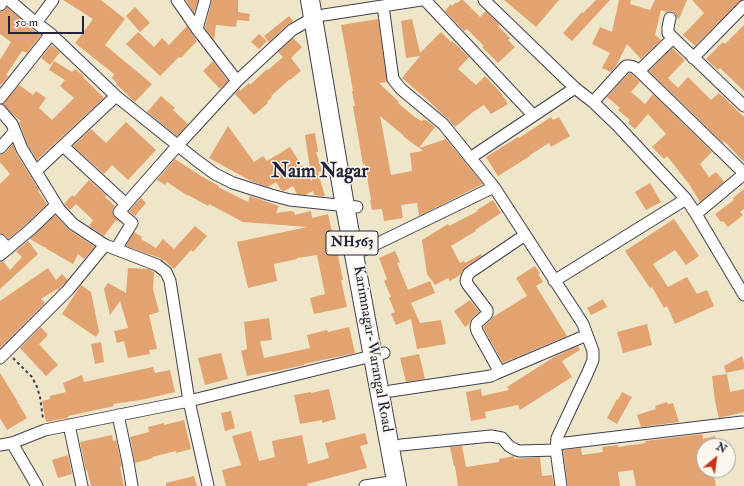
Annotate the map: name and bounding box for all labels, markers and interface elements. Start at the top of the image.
scale bar [10,8,86,34]
text: 50 m [15,15,38,30]
district label: Naim Nagar [272,162,368,184]
road number: NH563 [326,231,378,255]
street label: Karimnagar-Warangal Road [348,264,396,434]
north arrow [696,438,736,478]
text: N [714,440,729,456]

